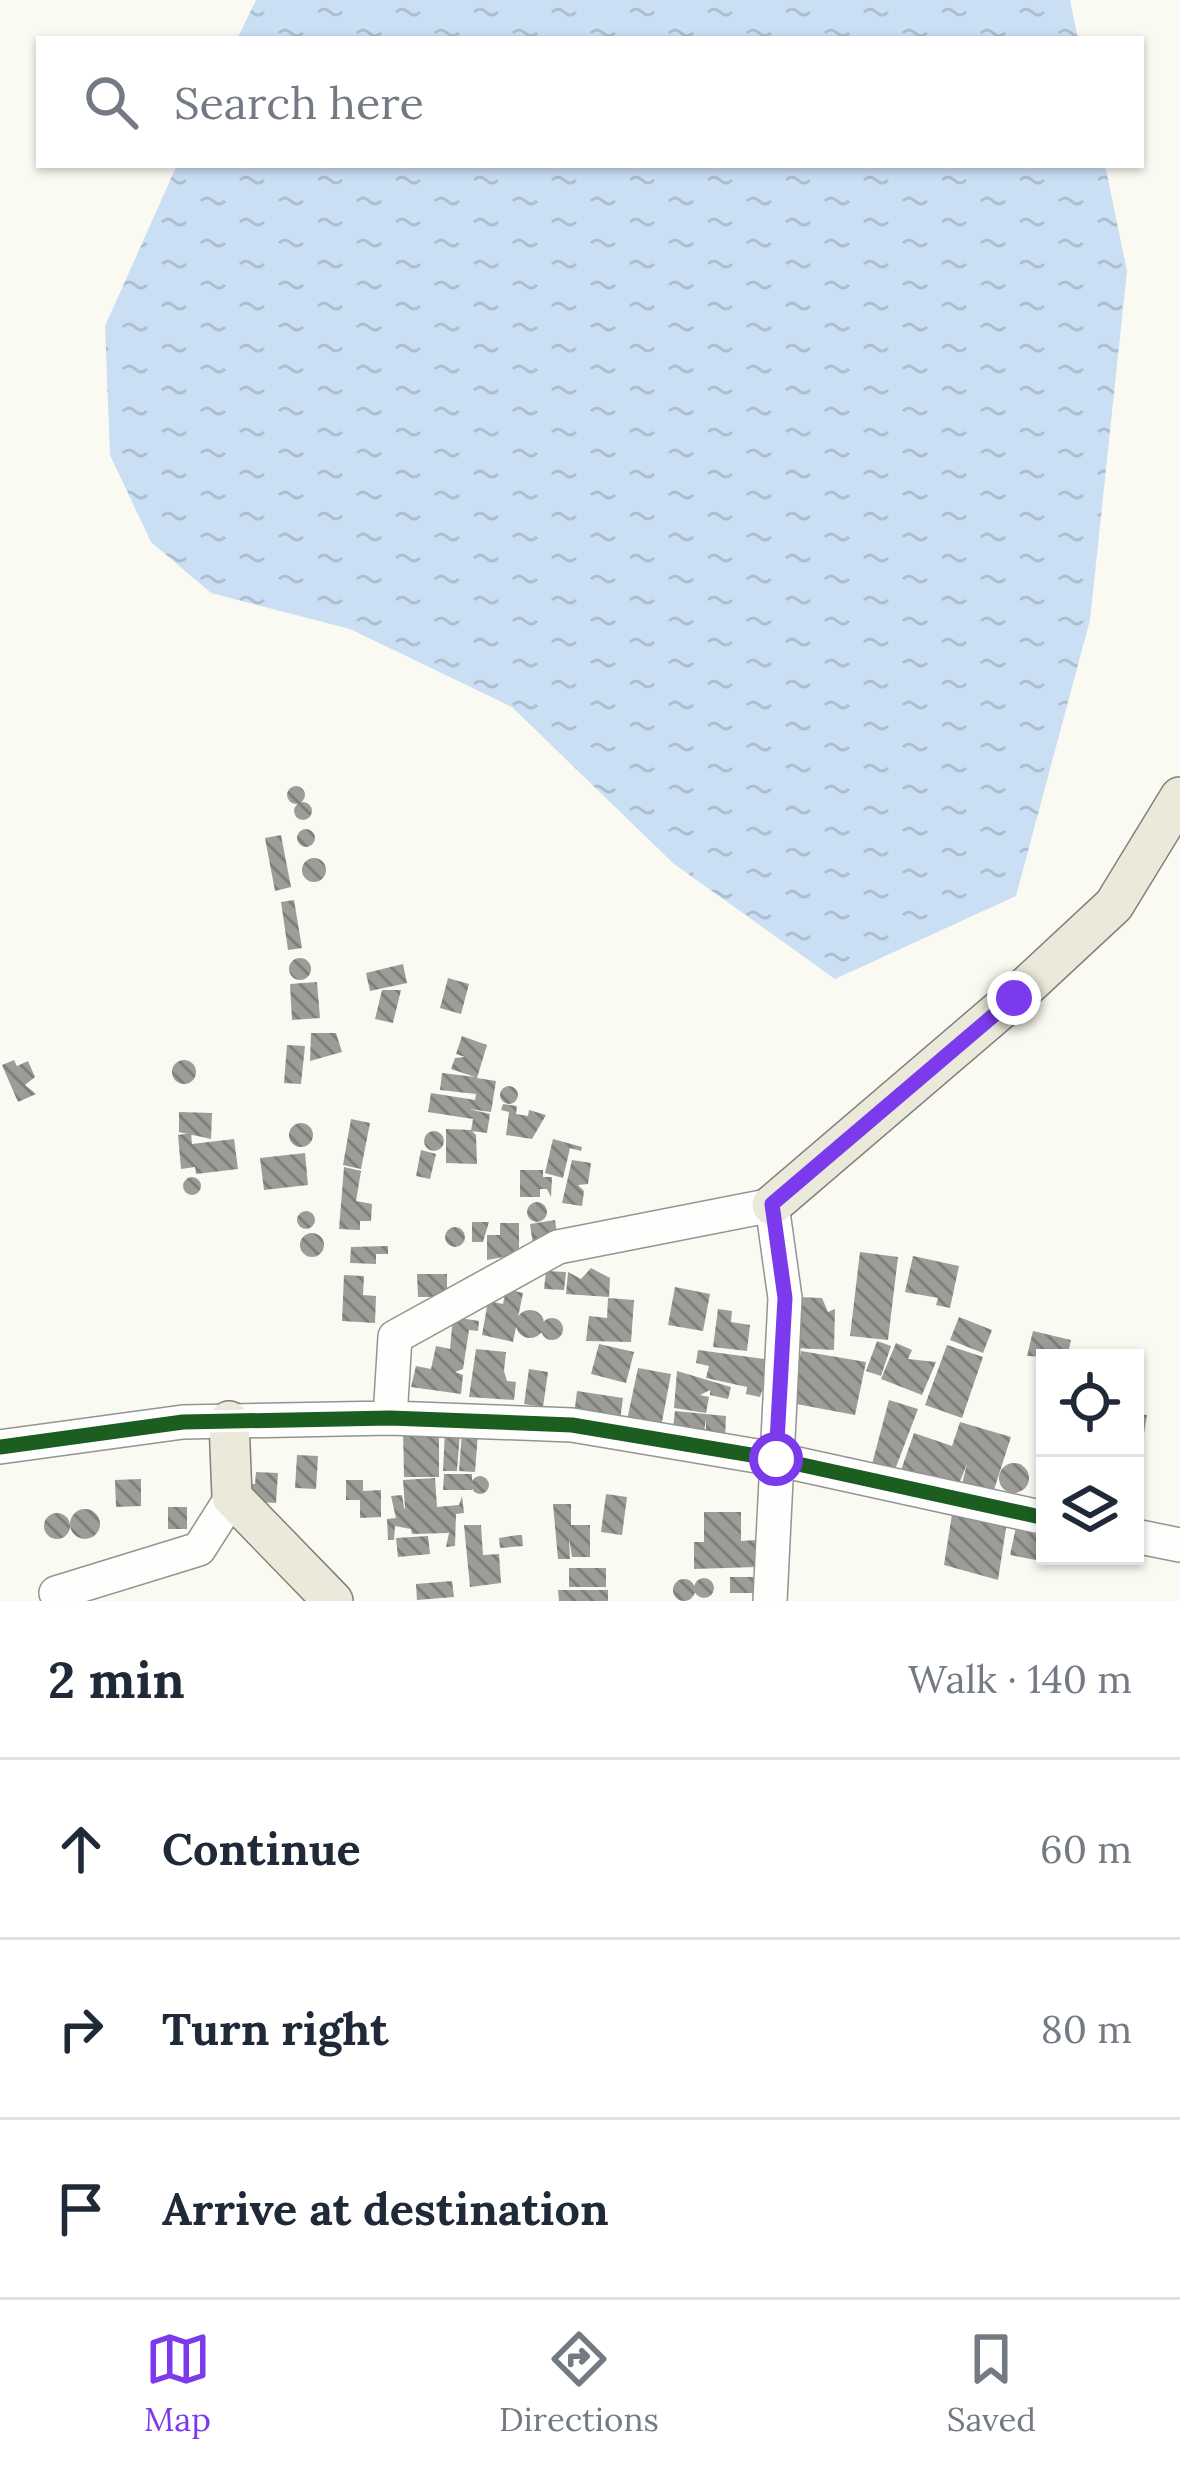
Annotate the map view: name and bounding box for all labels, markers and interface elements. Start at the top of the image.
search box [36,36,1144,168]
icon: search [78,69,144,135]
text: Search here [174,74,424,131]
route end [987,971,1041,1025]
map controls [1036,1349,1144,1565]
button: locate [1036,1349,1144,1457]
route start [749,1432,803,1486]
button: layers [1036,1457,1144,1565]
text: 2 min [48,1647,185,1712]
text: Walk · 140 m [908,1654,1132,1704]
icon: ahead [48,1816,114,1882]
text: Continue [162,1820,361,1877]
text: 60 m [1040,1824,1132,1874]
icon: right [48,1996,114,2062]
text: Turn right [162,2000,389,2057]
text: 80 m [1041,2004,1132,2054]
icon: arrive [48,2176,114,2242]
text: Arrive at destination [162,2180,609,2237]
tab: Map [144,2326,211,2440]
tab: Directions [499,2326,659,2440]
tab: Saved [947,2326,1036,2440]

